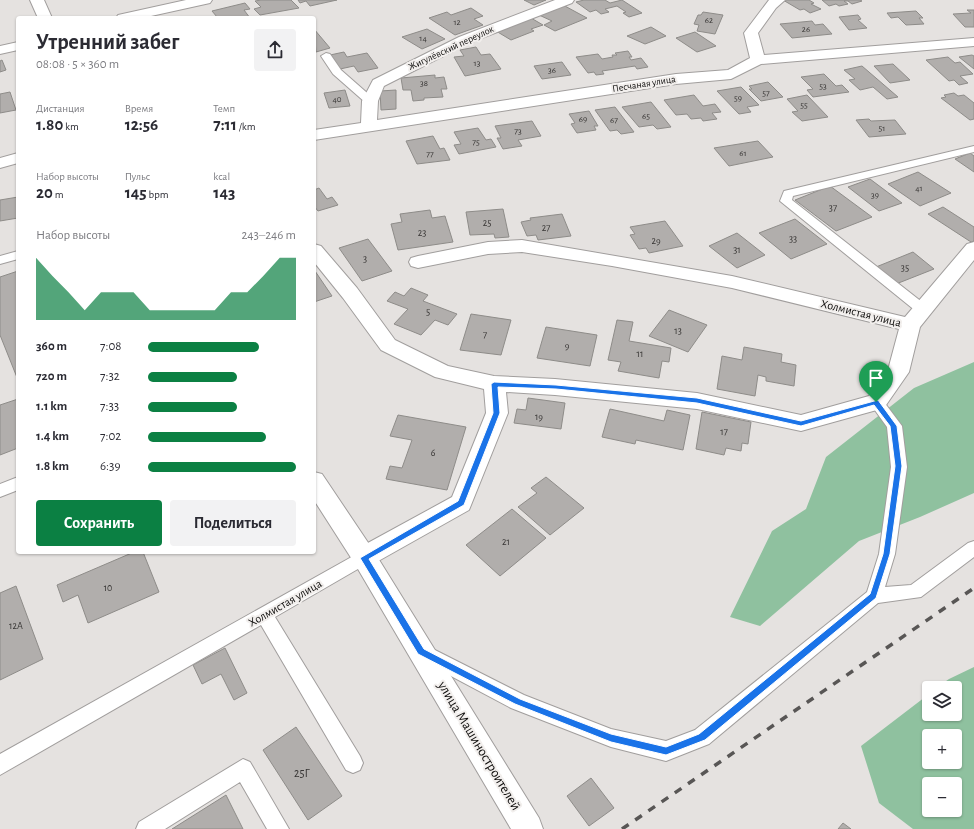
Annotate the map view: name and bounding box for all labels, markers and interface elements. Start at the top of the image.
house number: 62 [705,16,713,25]
house number: 12 [453,18,461,27]
street label: Жигулёвский переулок [407,24,496,72]
house number: 26 [802,25,810,34]
button: share [254,29,296,71]
text: Утренний забег [36,31,179,53]
house number: 14 [419,34,427,43]
text: 08:08 · 5 × 360 m [36,58,119,71]
house number: 13 [474,59,481,68]
house number: 36 [548,66,556,75]
street label: Песчаная улица [612,74,677,94]
house number: 38 [420,79,428,88]
house number: 53 [819,82,827,91]
house number: 57 [762,89,770,98]
house number: 59 [734,94,742,103]
house number: 40 [332,95,342,104]
house number: 55 [800,101,808,110]
text: Дистанция [36,103,85,114]
text: Время [125,103,153,114]
text: Темп [213,103,235,114]
house number: 65 [642,112,650,121]
house number: 69 [579,115,587,124]
text: 1.80 [36,116,63,133]
text: 12:56 [125,116,158,133]
text: 7:11 [213,116,237,133]
house number: 67 [610,116,618,125]
text: km [63,121,79,132]
text: /km [237,121,256,132]
house number: 51 [879,124,885,133]
house number: 73 [514,127,522,136]
house number: 75 [472,138,480,147]
house number: 61 [739,149,747,158]
house number: 77 [426,150,434,159]
text: Набор высоты [36,171,99,182]
text: Пульс [125,171,150,182]
text: kcal [213,171,230,182]
text: 20 [36,184,53,201]
text: 145 [125,184,147,201]
text: 143 [213,184,235,201]
house number: 41 [915,184,923,193]
text: m [53,189,64,200]
text: bpm [147,189,168,200]
house number: 39 [871,191,879,200]
house number: 37 [829,203,837,213]
house number: 25 [483,218,491,228]
house number: 27 [542,223,550,233]
house number: 23 [418,228,426,238]
text: Набор высоты [36,229,110,242]
text: 243–246 m [241,229,296,242]
house number: 33 [789,234,797,244]
house number: 29 [651,236,661,246]
house number: 31 [733,245,741,255]
house number: 3 [363,254,367,264]
house number: 35 [901,263,909,273]
street label: Холмистая улица [819,297,903,330]
house number: 5 [426,307,430,317]
house number: 13 [674,326,682,336]
house number: 7 [483,330,487,340]
text: 360 m [36,340,67,353]
text: 7:08 [100,340,121,353]
house number: 9 [565,341,570,351]
house number: 11 [637,349,643,359]
pin [859,361,893,402]
icon: arrive [865,367,887,389]
text: 720 m [36,370,67,383]
text: 7:32 [100,370,120,383]
text: 1.1 km [36,400,67,413]
text: 7:33 [100,400,119,413]
house number: 19 [535,412,543,422]
house number: 17 [720,427,728,437]
text: 1.4 km [36,430,69,443]
text: 7:02 [100,430,121,443]
house number: 6 [431,448,436,458]
text: 1.8 km [36,460,69,473]
text: 6:39 [100,460,121,473]
button: Сохранить [36,500,162,546]
button: Поделиться [170,500,296,546]
house number: 21 [502,537,510,547]
street label: Холмистая улица [246,577,325,630]
house number: 10 [104,583,112,593]
house number: 12А [9,621,23,631]
street label: улица Машиностроителей [434,678,523,813]
map controls [922,681,962,817]
button: layers [922,681,962,721]
button: + [922,729,962,769]
house number: 25Г [294,767,311,779]
button: − [922,777,962,817]

